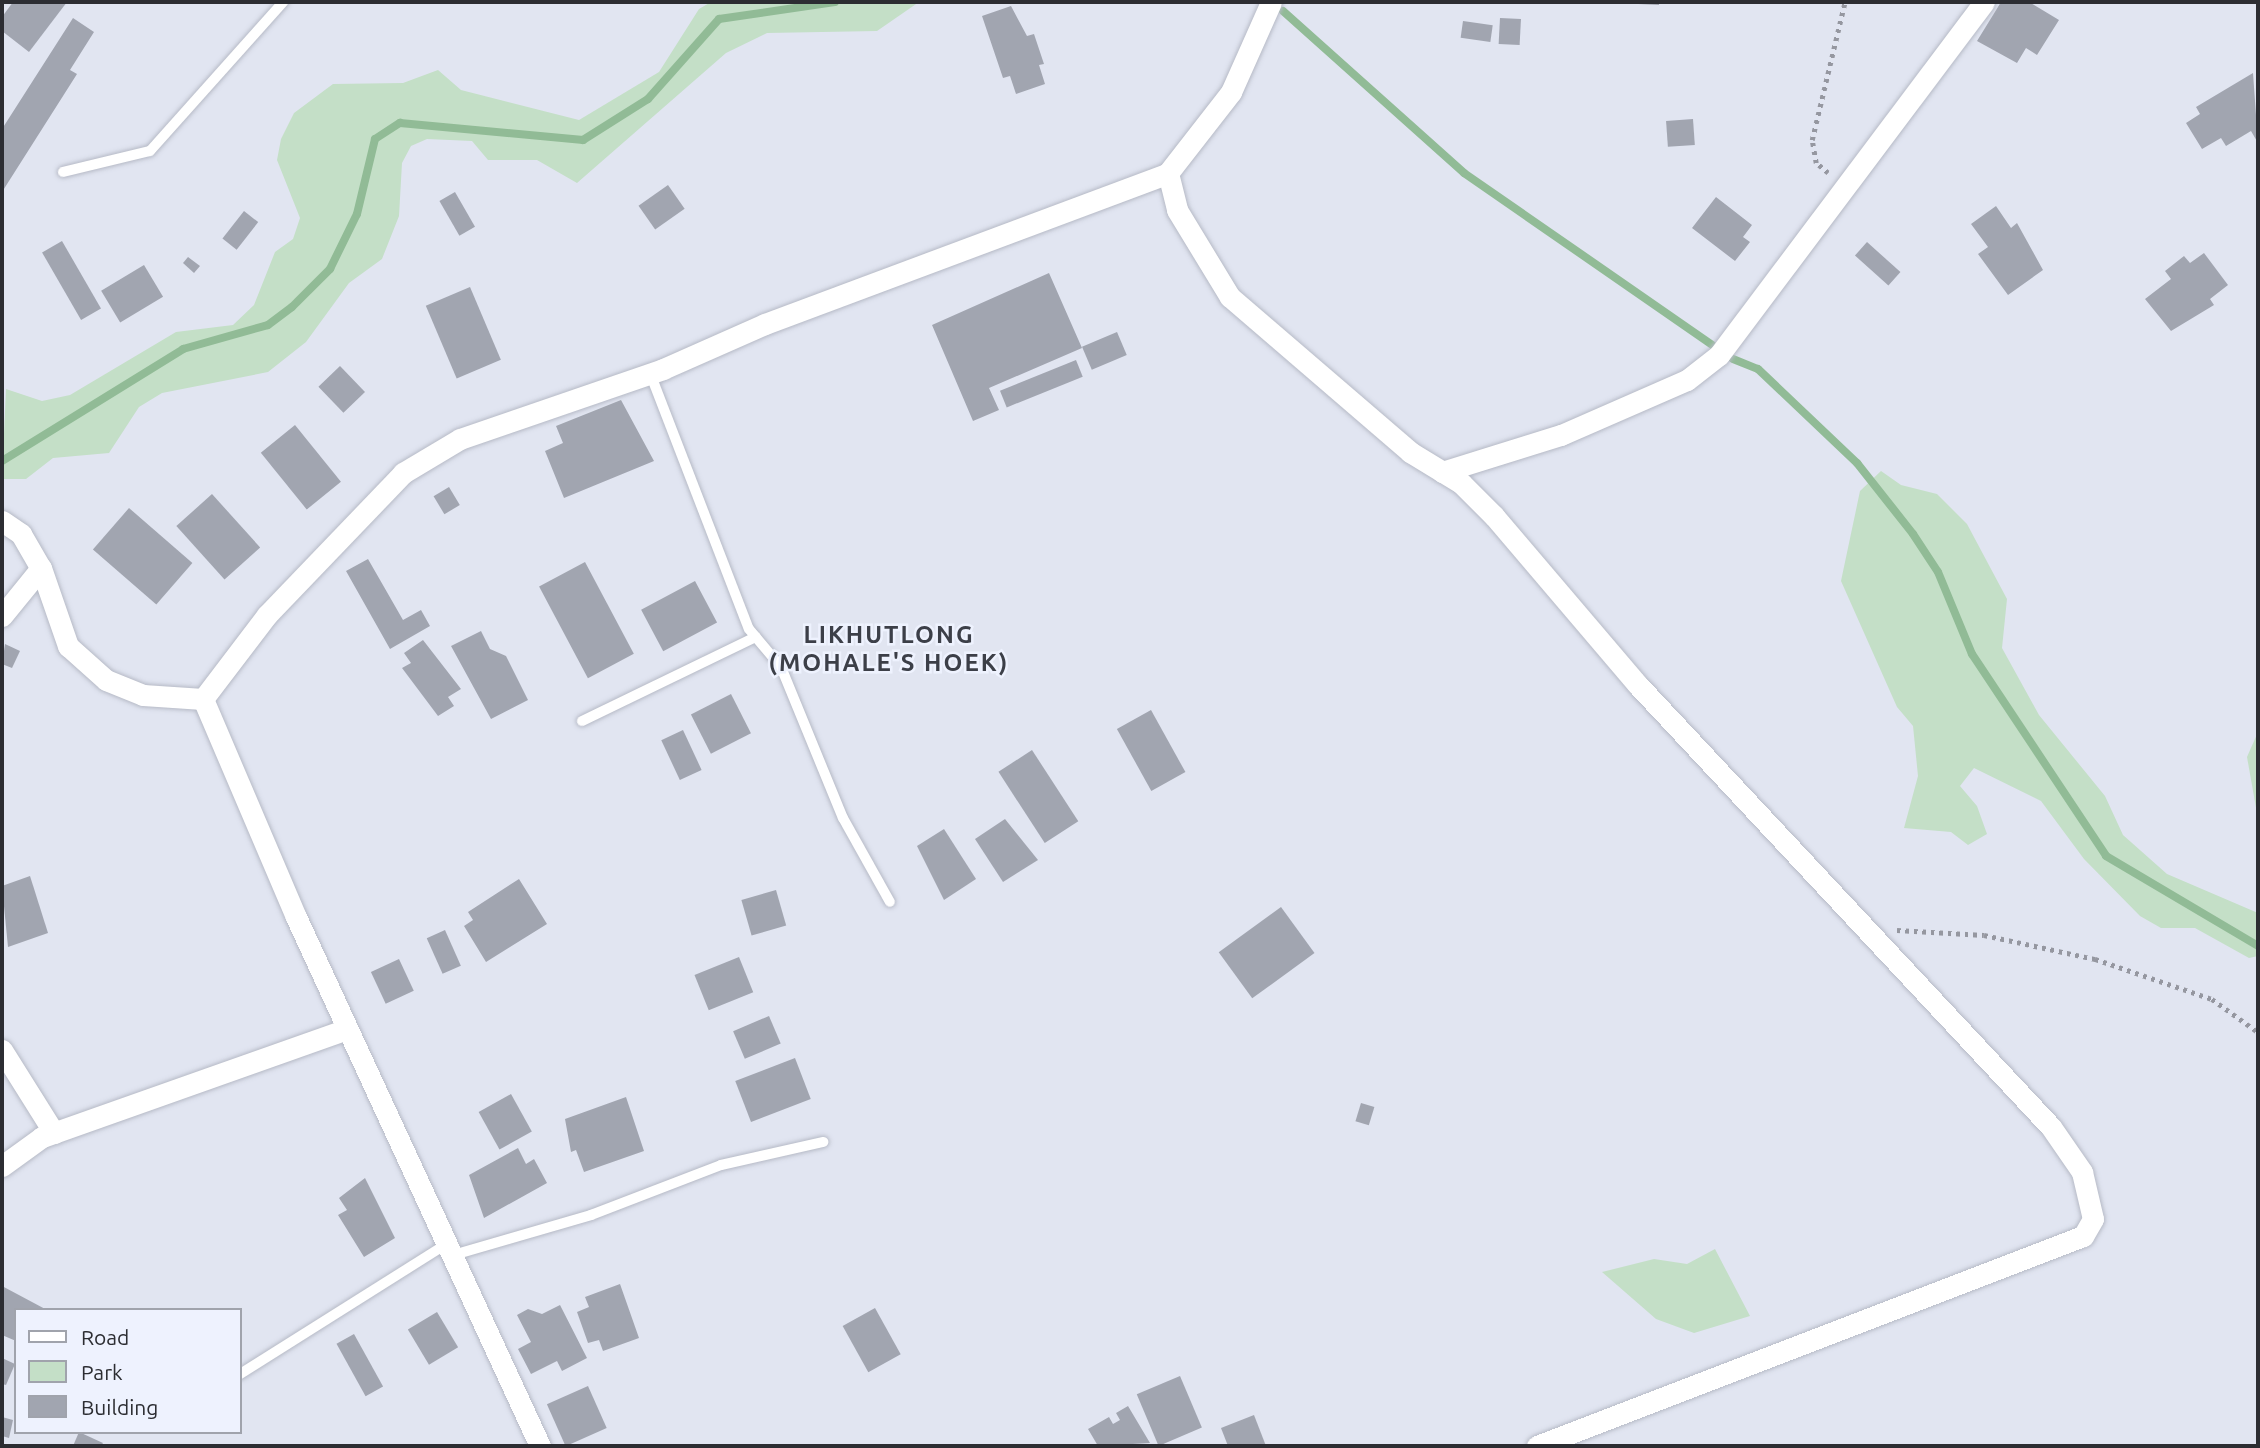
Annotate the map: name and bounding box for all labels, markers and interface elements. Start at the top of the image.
district label: LIKHUTLONG (MOHALE'S HOEK) [770,621,1008,677]
legend [14,1308,242,1434]
text: Road [81,1325,129,1349]
text: Park [81,1360,123,1384]
text: Building [81,1395,158,1419]

